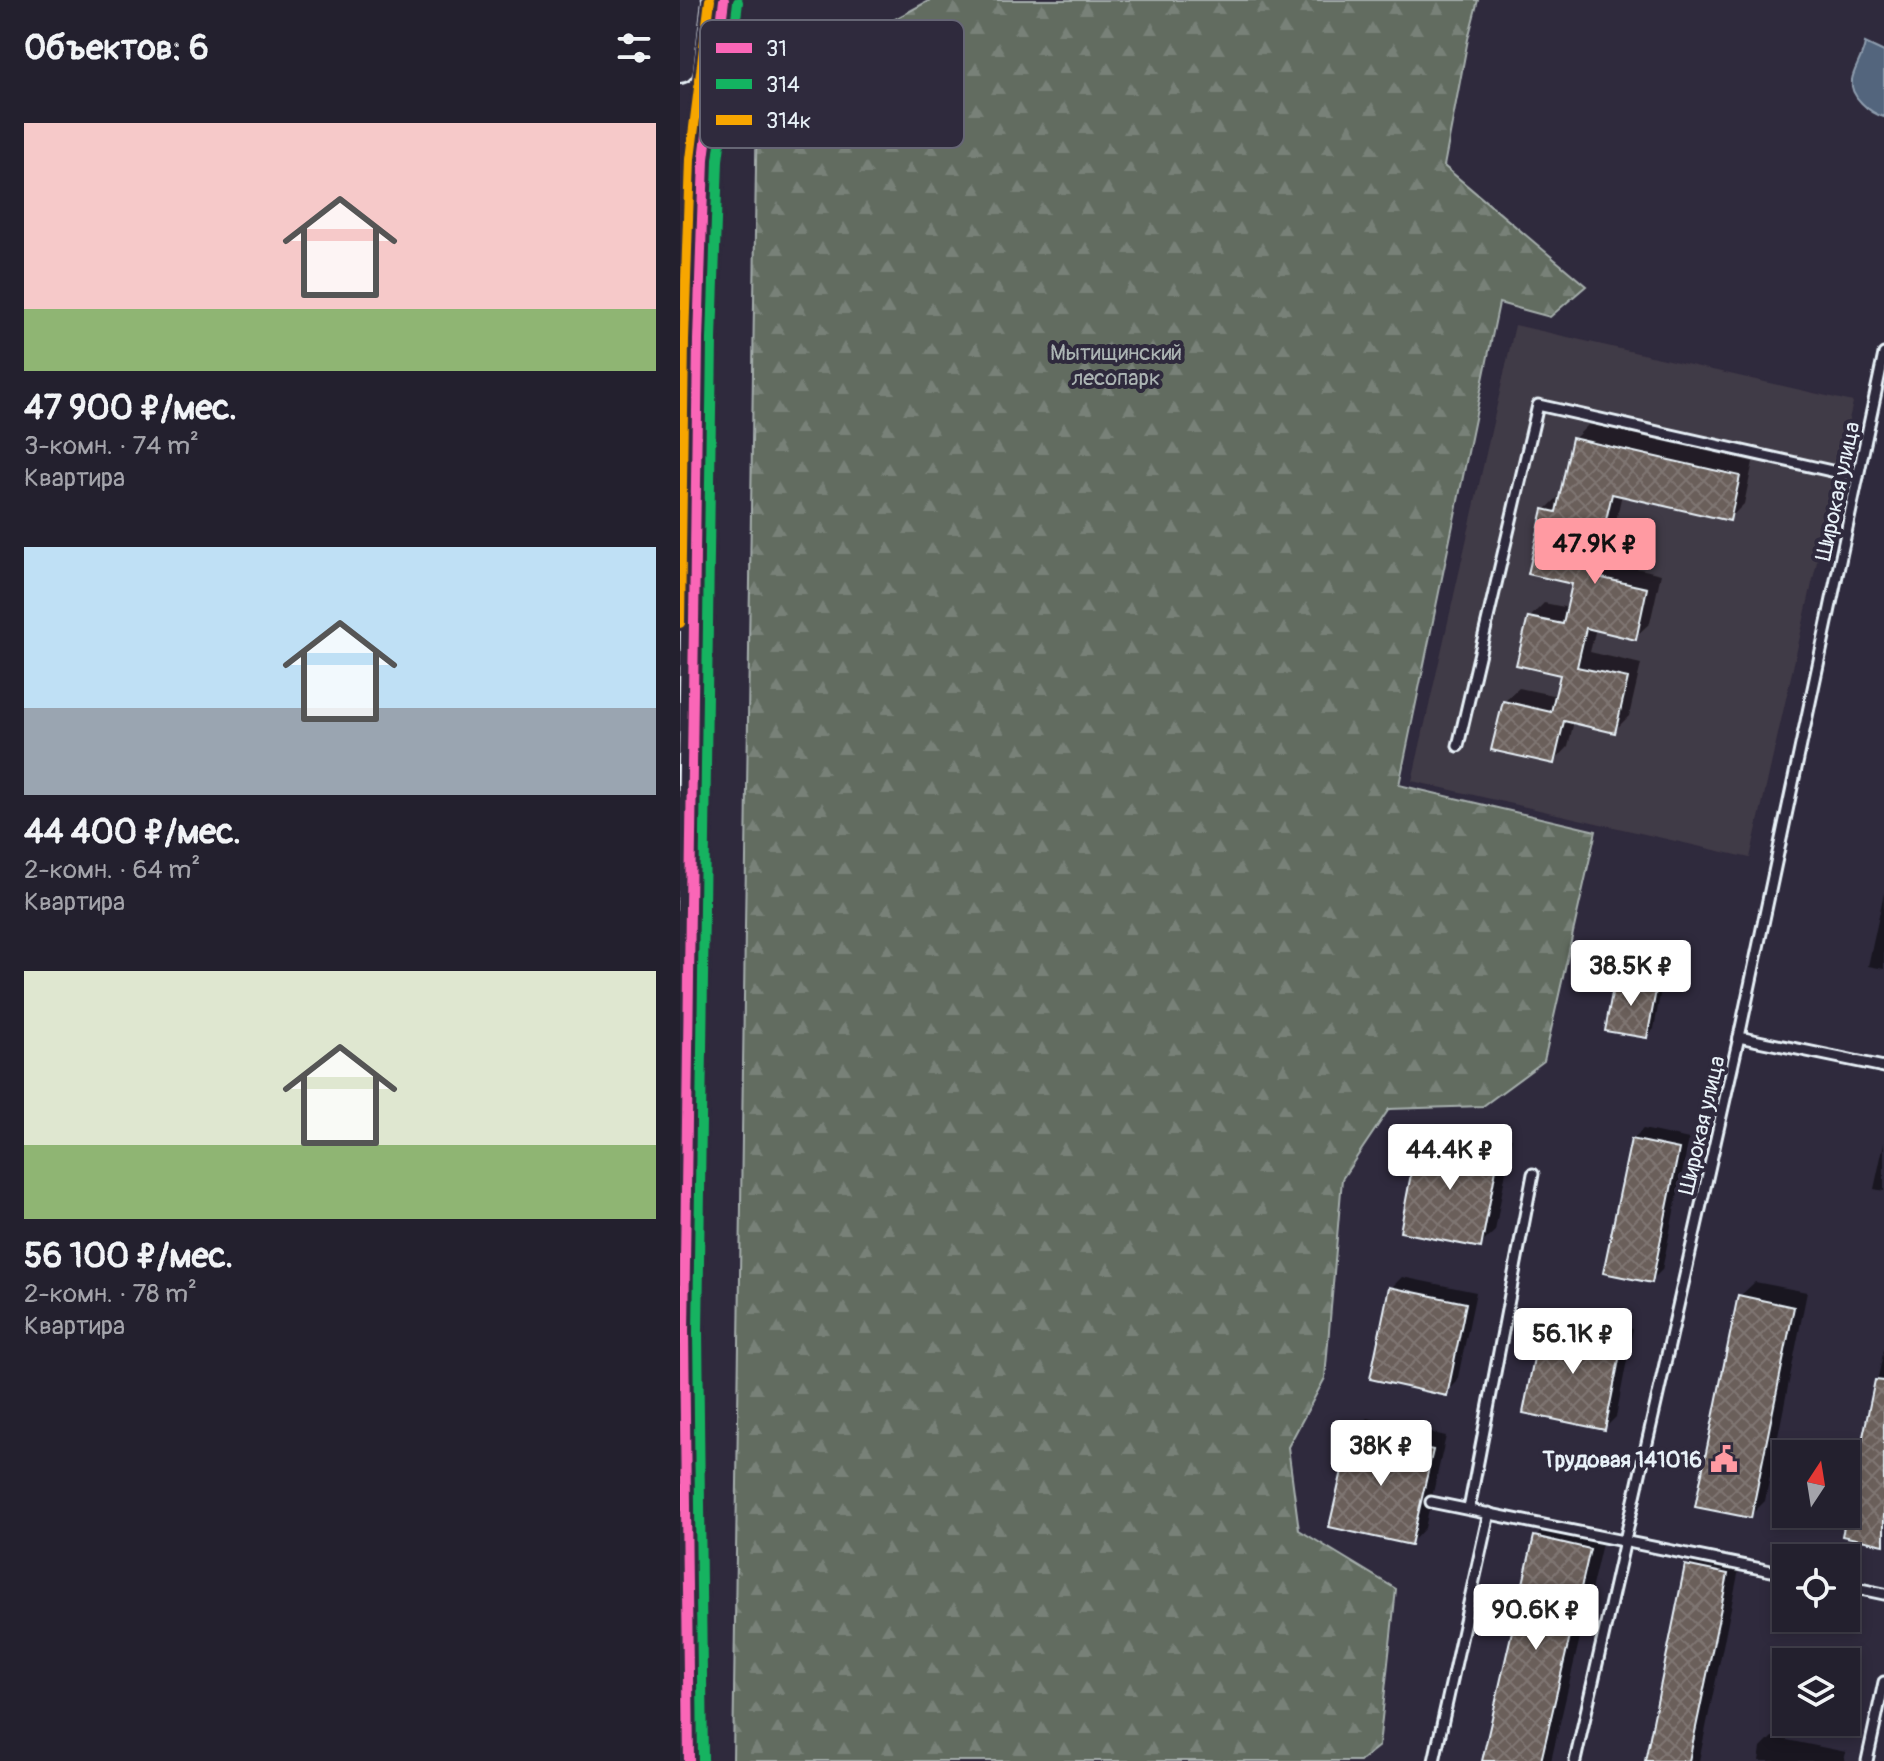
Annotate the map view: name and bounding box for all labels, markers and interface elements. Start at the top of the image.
legend [700,20,964,148]
icon: filters [612,26,656,70]
text: Объектов: 6 [24,27,209,70]
text: 31 [766,35,787,63]
text: 314 [766,71,800,99]
text: 314к [766,107,811,135]
icon: home [268,175,412,319]
park label: Мытищинский лесопарк [1050,339,1182,392]
text: 47 900 ₽/мес. [24,387,237,430]
street label: Широкая улица [1810,419,1866,563]
text: 3-комн. · 74 m² [24,430,199,462]
text: Квартира [24,462,125,494]
pin: 47.9K ₽ [1521,518,1669,586]
text: 47.9K ₽ [1553,528,1637,560]
icon: home [268,599,412,743]
text: 44 400 ₽/мес. [24,811,241,854]
text: 2-комн. · 64 m² [24,854,200,886]
text: Квартира [24,886,125,918]
pin: 38.5K ₽ [1557,940,1705,1008]
text: 38.5K ₽ [1589,950,1673,982]
icon: home [268,1023,412,1167]
street label: Широкая улица [1672,1053,1732,1197]
pin: 44.4K ₽ [1376,1124,1524,1192]
text: 44.4K ₽ [1406,1134,1494,1166]
text: 56 100 ₽/мес. [24,1235,233,1278]
text: 2-комн. · 78 m² [24,1278,197,1310]
pin: 56.1K ₽ [1499,1308,1647,1376]
text: Квартира [24,1310,125,1342]
text: 56.1K ₽ [1532,1318,1614,1350]
pin: 38K ₽ [1325,1420,1437,1488]
text: 38K ₽ [1349,1430,1413,1462]
north arrow [1772,1440,1860,1528]
map controls [1772,1440,1860,1736]
public building icon: Трудовая 141016 [1709,1444,1739,1474]
place label: Трудовая 141016 [1541,1446,1702,1474]
button: locate [1772,1544,1860,1632]
pin: 90.6K ₽ [1462,1584,1610,1652]
text: 90.6K ₽ [1492,1594,1580,1626]
button: layers [1772,1648,1860,1736]

